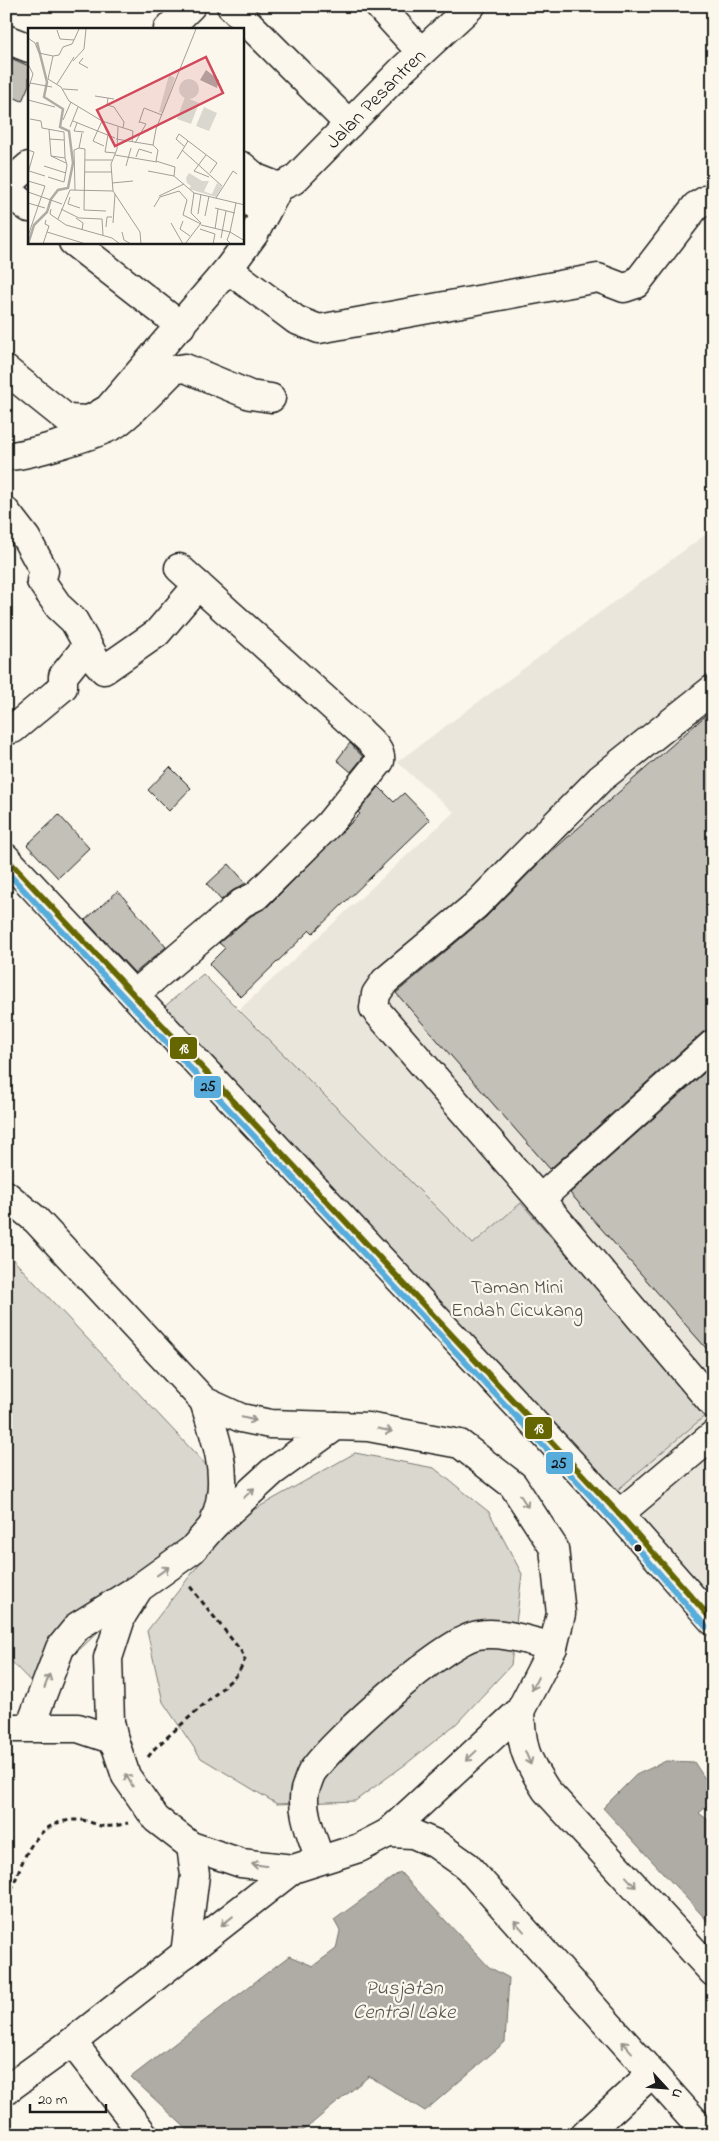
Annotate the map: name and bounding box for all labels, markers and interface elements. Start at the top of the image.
inset map [28,28,244,244]
street label: Jalan Pesantren [320,43,434,157]
line badge: 18 [169,1036,198,1060]
text: 18 [179,1039,190,1060]
line badge: 25 [193,1075,222,1099]
text: 25 [200,1077,215,1098]
park label: Taman Mini Endah Cicukang [451,1274,583,1327]
one-way arrow [240,1415,256,1424]
line badge: 18 [524,1416,553,1440]
text: 18 [534,1419,545,1440]
one-way arrow [376,1426,392,1436]
line badge: 25 [545,1451,574,1475]
text: 25 [551,1454,566,1475]
one-way arrow [242,1487,255,1499]
one-way arrow [519,1493,529,1507]
unlabelled marker [633,1543,643,1553]
one-way arrow [156,1565,169,1576]
one-way arrow [43,1674,52,1689]
one-way arrow [530,1676,540,1691]
one-way arrow [465,1750,478,1761]
one-way arrow [523,1750,533,1765]
one-way arrow [124,1773,134,1787]
one-way arrow [251,1860,267,1870]
one-way arrow [625,1876,637,1889]
one-way arrow [221,1915,234,1926]
one-way arrow [513,1919,525,1932]
water label: Pusjatan Central Lake [353,1974,457,2028]
one-way arrow [622,2041,633,2054]
north arrow [642,2064,692,2114]
scale bar [30,2081,106,2113]
text: U [665,2084,688,2102]
text: 20 m [38,2089,68,2111]

